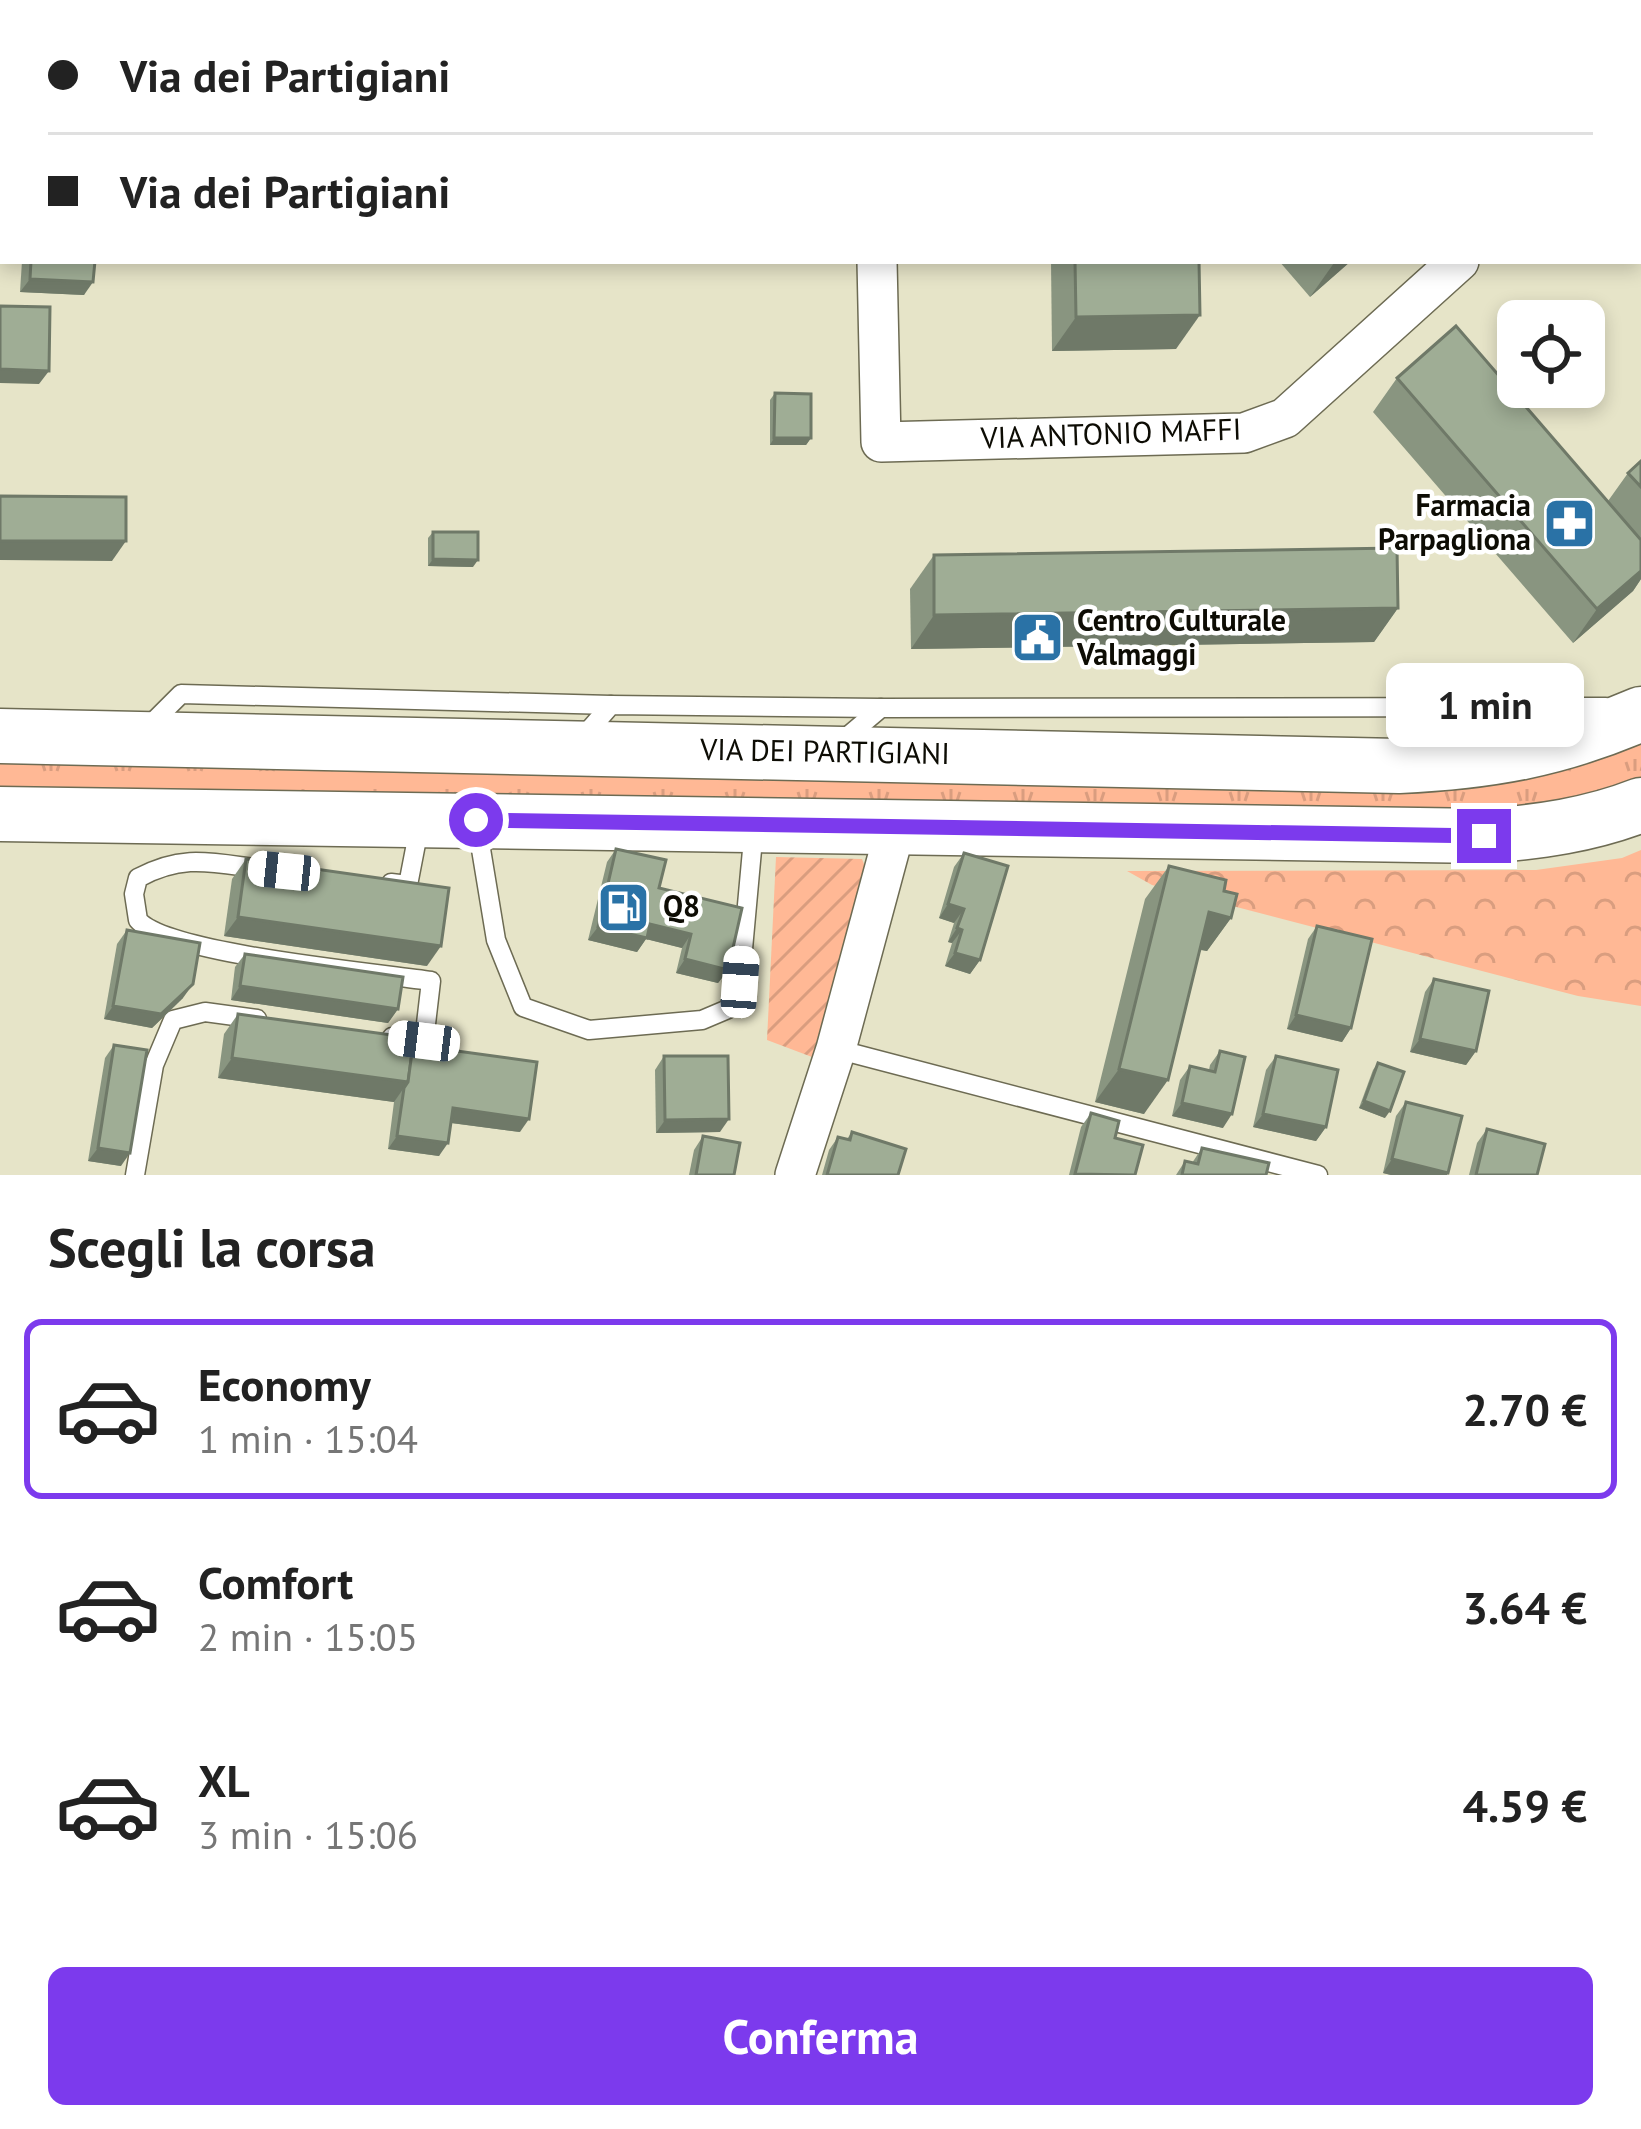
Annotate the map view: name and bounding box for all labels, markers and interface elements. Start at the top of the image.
text: Via dei Partigiani [120,46,450,104]
text: Via dei Partigiani [120,162,450,220]
map controls [1497,300,1605,408]
button: locate [1497,300,1605,408]
street label: VIA ANTONIO MAFFI [979,408,1242,457]
place label: Farmacia Parpagliona [1378,485,1531,558]
pharmacy icon: Farmacia Parpagliona [1542,495,1598,551]
place label: Centro Culturale Valmaggi [1076,600,1286,673]
public building icon: Centro Culturale Valmaggi [1010,610,1066,666]
callout: 1 min [1385,662,1583,746]
text: 1 min [1437,679,1533,730]
street label: VIA DEI PARTIGIANI [699,729,950,772]
route start [449,793,503,847]
route end [1457,809,1511,863]
car [246,849,322,893]
fuel station icon: Q8 [596,879,652,935]
place label: Q8 [663,886,700,925]
car [720,945,760,1019]
car [386,1019,462,1063]
text: Scegli la corsa [48,1212,376,1282]
icon: car [54,1355,162,1463]
text: Economy [198,1355,371,1413]
text: 2.70 € [1462,1380,1587,1438]
text: 1 min · 15:04 [198,1413,418,1464]
icon: car [54,1553,162,1661]
text: Comfort [198,1553,353,1611]
text: 3.64 € [1462,1578,1587,1636]
text: 2 min · 15:05 [198,1611,418,1662]
icon: car [54,1751,162,1859]
text: XL [198,1751,250,1809]
text: 4.59 € [1462,1776,1587,1834]
text: 3 min · 15:06 [198,1809,418,1860]
button: Conferma [48,1967,1593,2105]

